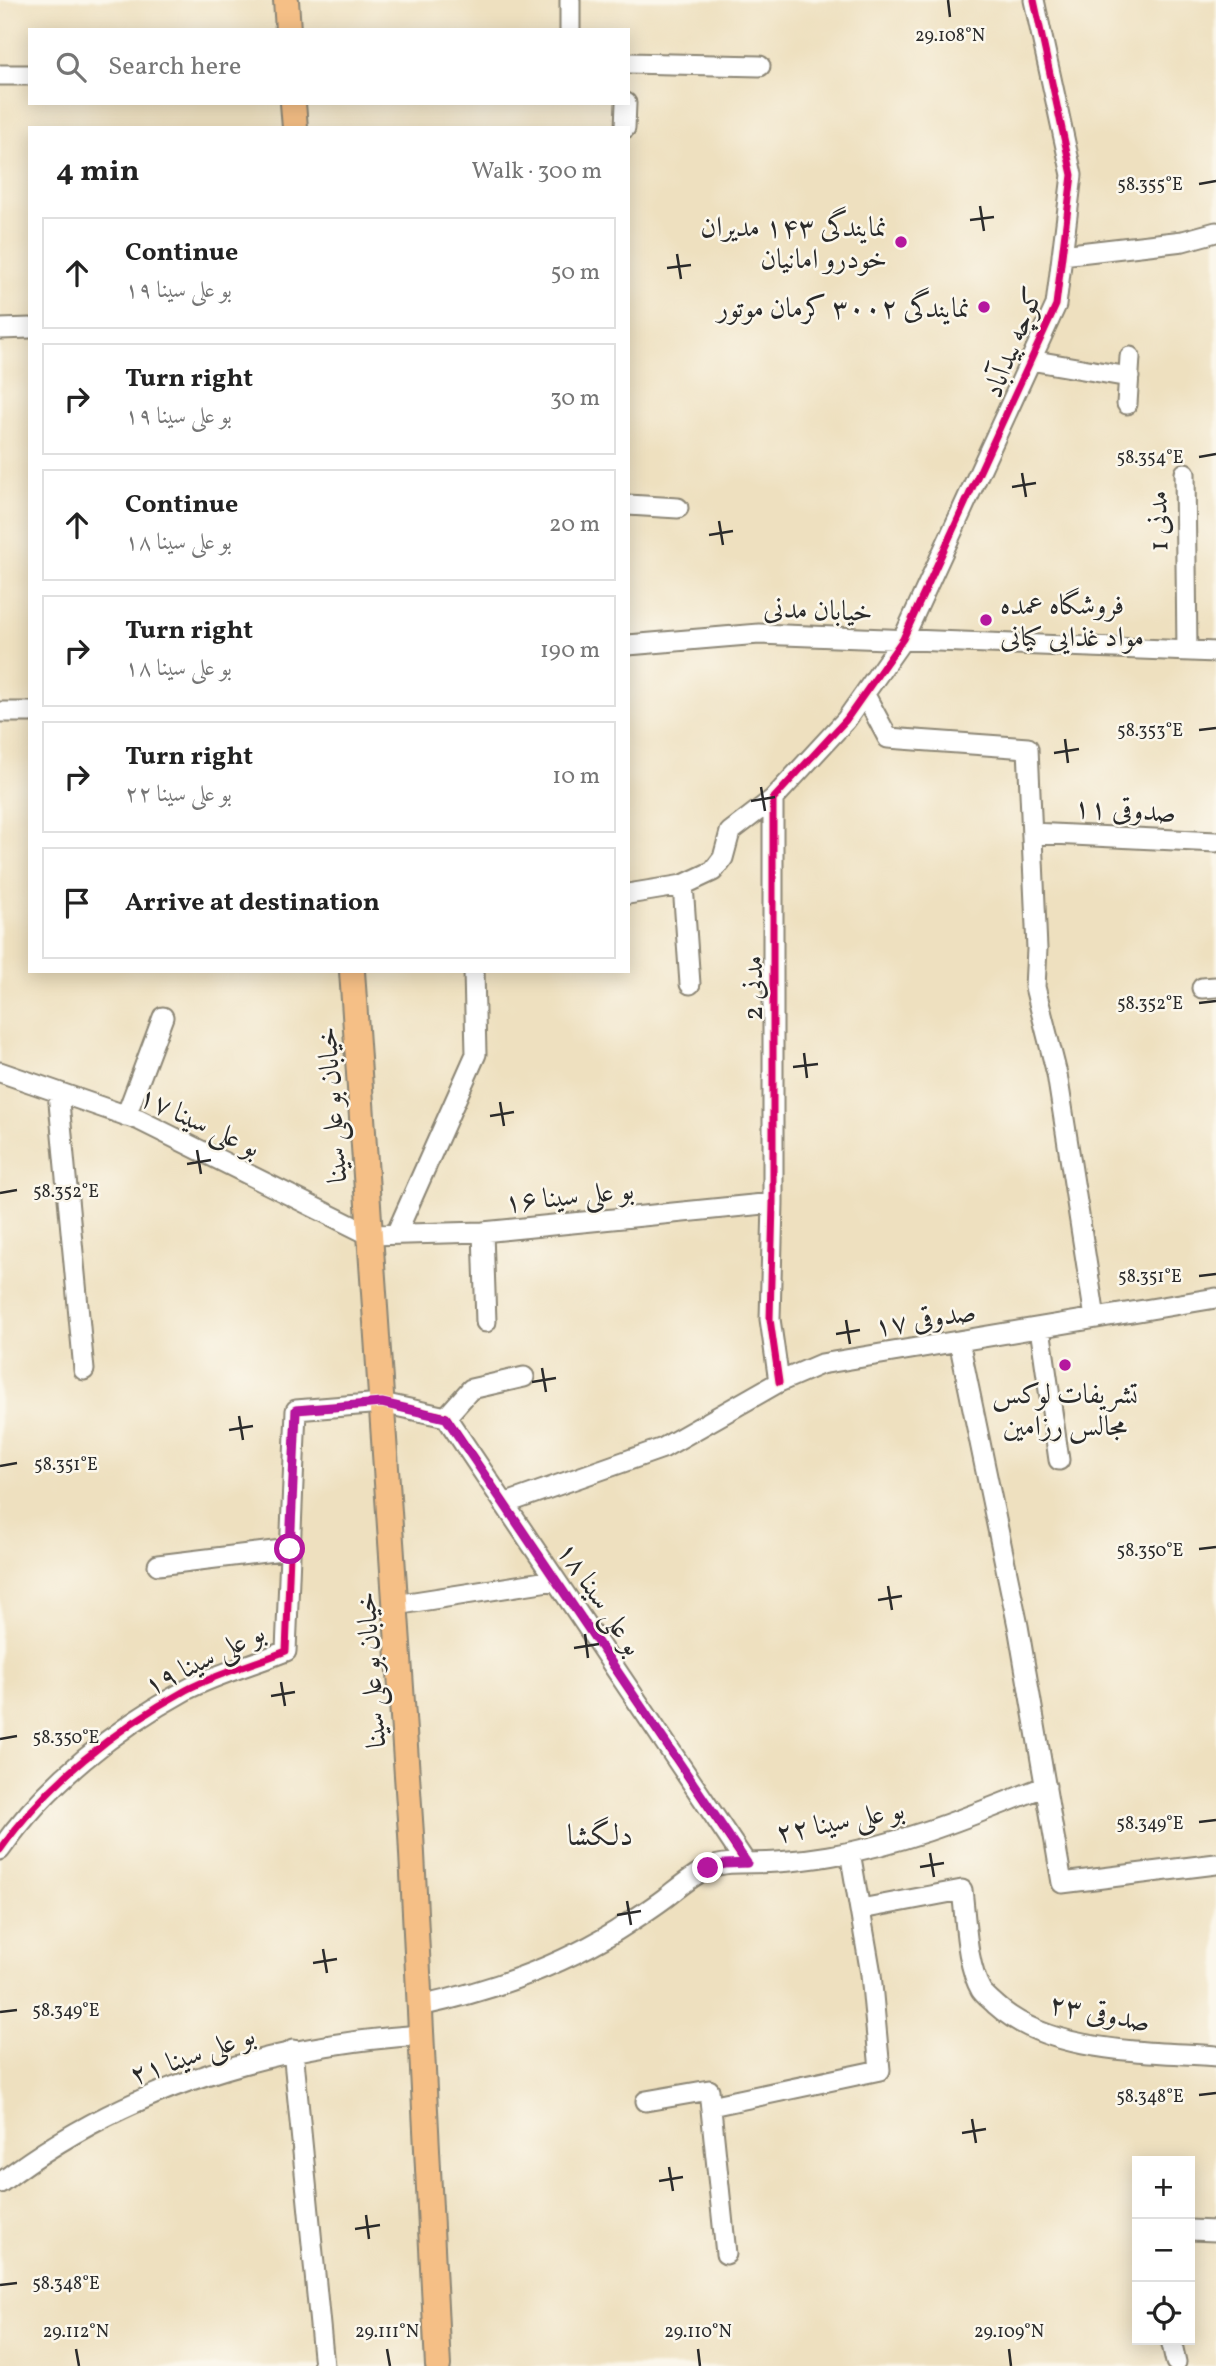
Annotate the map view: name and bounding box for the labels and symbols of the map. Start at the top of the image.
text: 29.108°N [915,24,985,49]
text: 58.355°E [1117,173,1183,198]
place label: نمایندگی ۱۴۳ مدیران خودرو امانیان [700,206,887,280]
marker: نمایندگی ۱۴۳ مدیران خودرو امانیان [893,234,909,250]
street label: کوچه بیدآباد [974,282,1054,404]
place label: نمایندگی ۳۰۰۲ کرمان موتور [714,287,970,329]
marker: نمایندگی ۳۰۰۲ کرمان موتور [976,299,992,315]
text: 58.354°E [1117,446,1184,471]
street label: مدنی 1 [1139,490,1180,552]
place label: فروشگاه عمده مواد غذایی کیانی [1000,587,1144,658]
street label: خیابان مدنی [762,590,873,633]
marker: فروشگاه عمده مواد غذایی کیانی [978,612,994,628]
text: 58.353°E [1117,719,1183,744]
street label: صدوقی ۱۱ [1073,789,1177,834]
street label: مدنی 2 [735,955,774,1021]
text: 58.352°E [1117,992,1183,1017]
street label: خیابان بو علی سینا [309,1025,358,1184]
street label: بو علی سینا ۱۷ [132,1078,266,1168]
street label: بو علی سینا ۱۶ [503,1171,636,1224]
text: 58.352°E [33,1180,99,1205]
text: 58.351°E [1118,1265,1182,1290]
street label: صدوقی ۱۷ [872,1293,979,1348]
marker: تشریفات لوکس مجالس رزامین [1057,1357,1073,1373]
place label: تشریفات لوکس مجالس رزامین [992,1376,1138,1447]
text: 58.351°E [34,1453,98,1478]
route start [274,1533,305,1564]
street label: بو علی سینا ۱۸ [546,1535,651,1664]
text: 58.350°E [1117,1539,1184,1564]
street label: خیابان بو علی سینا [348,1590,397,1749]
street label: بو علی سینا ۱۹ [138,1614,272,1706]
text: 58.350°E [33,1726,100,1751]
street label: بو علی سینا ۲۲ [773,1791,908,1854]
text: 58.349°E [1116,1812,1184,1837]
district label: دلگشا [567,1816,633,1858]
route end [692,1852,723,1883]
street label: صدوقی ۲۳ [1046,1986,1153,2043]
text: 58.349°E [32,1999,100,2024]
street label: بو علی سینا ۲۱ [125,2017,261,2096]
text: 58.348°E [1116,2085,1184,2110]
text: 58.348°E [32,2272,100,2297]
text: 29.112°N [43,2320,109,2345]
text: 29.111°N [355,2320,419,2345]
text: 29.110°N [664,2320,732,2345]
text: 29.109°N [974,2320,1044,2345]

